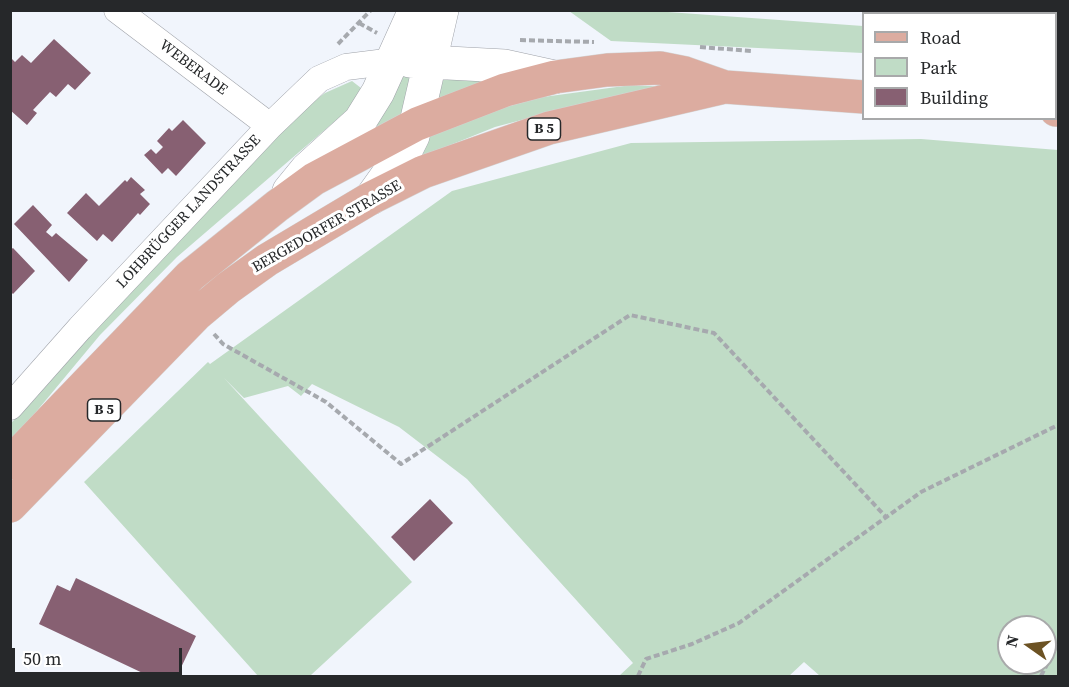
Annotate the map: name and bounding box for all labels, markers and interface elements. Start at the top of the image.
legend [862,12,1057,120]
text: Road [920,25,961,50]
street label: WEBERADE [155,37,231,99]
text: Park [920,55,957,80]
text: Building [920,85,988,110]
road number: B 5 [528,118,560,140]
street label: LOHBRÜGGER LANDSTRASSE [113,132,265,292]
street label: BERGEDORFER STRASSE [249,177,405,277]
road number: B 5 [88,399,120,421]
north arrow [997,615,1057,675]
text: N [999,633,1024,649]
scale bar [15,636,184,674]
text: 50 m [23,646,61,671]

